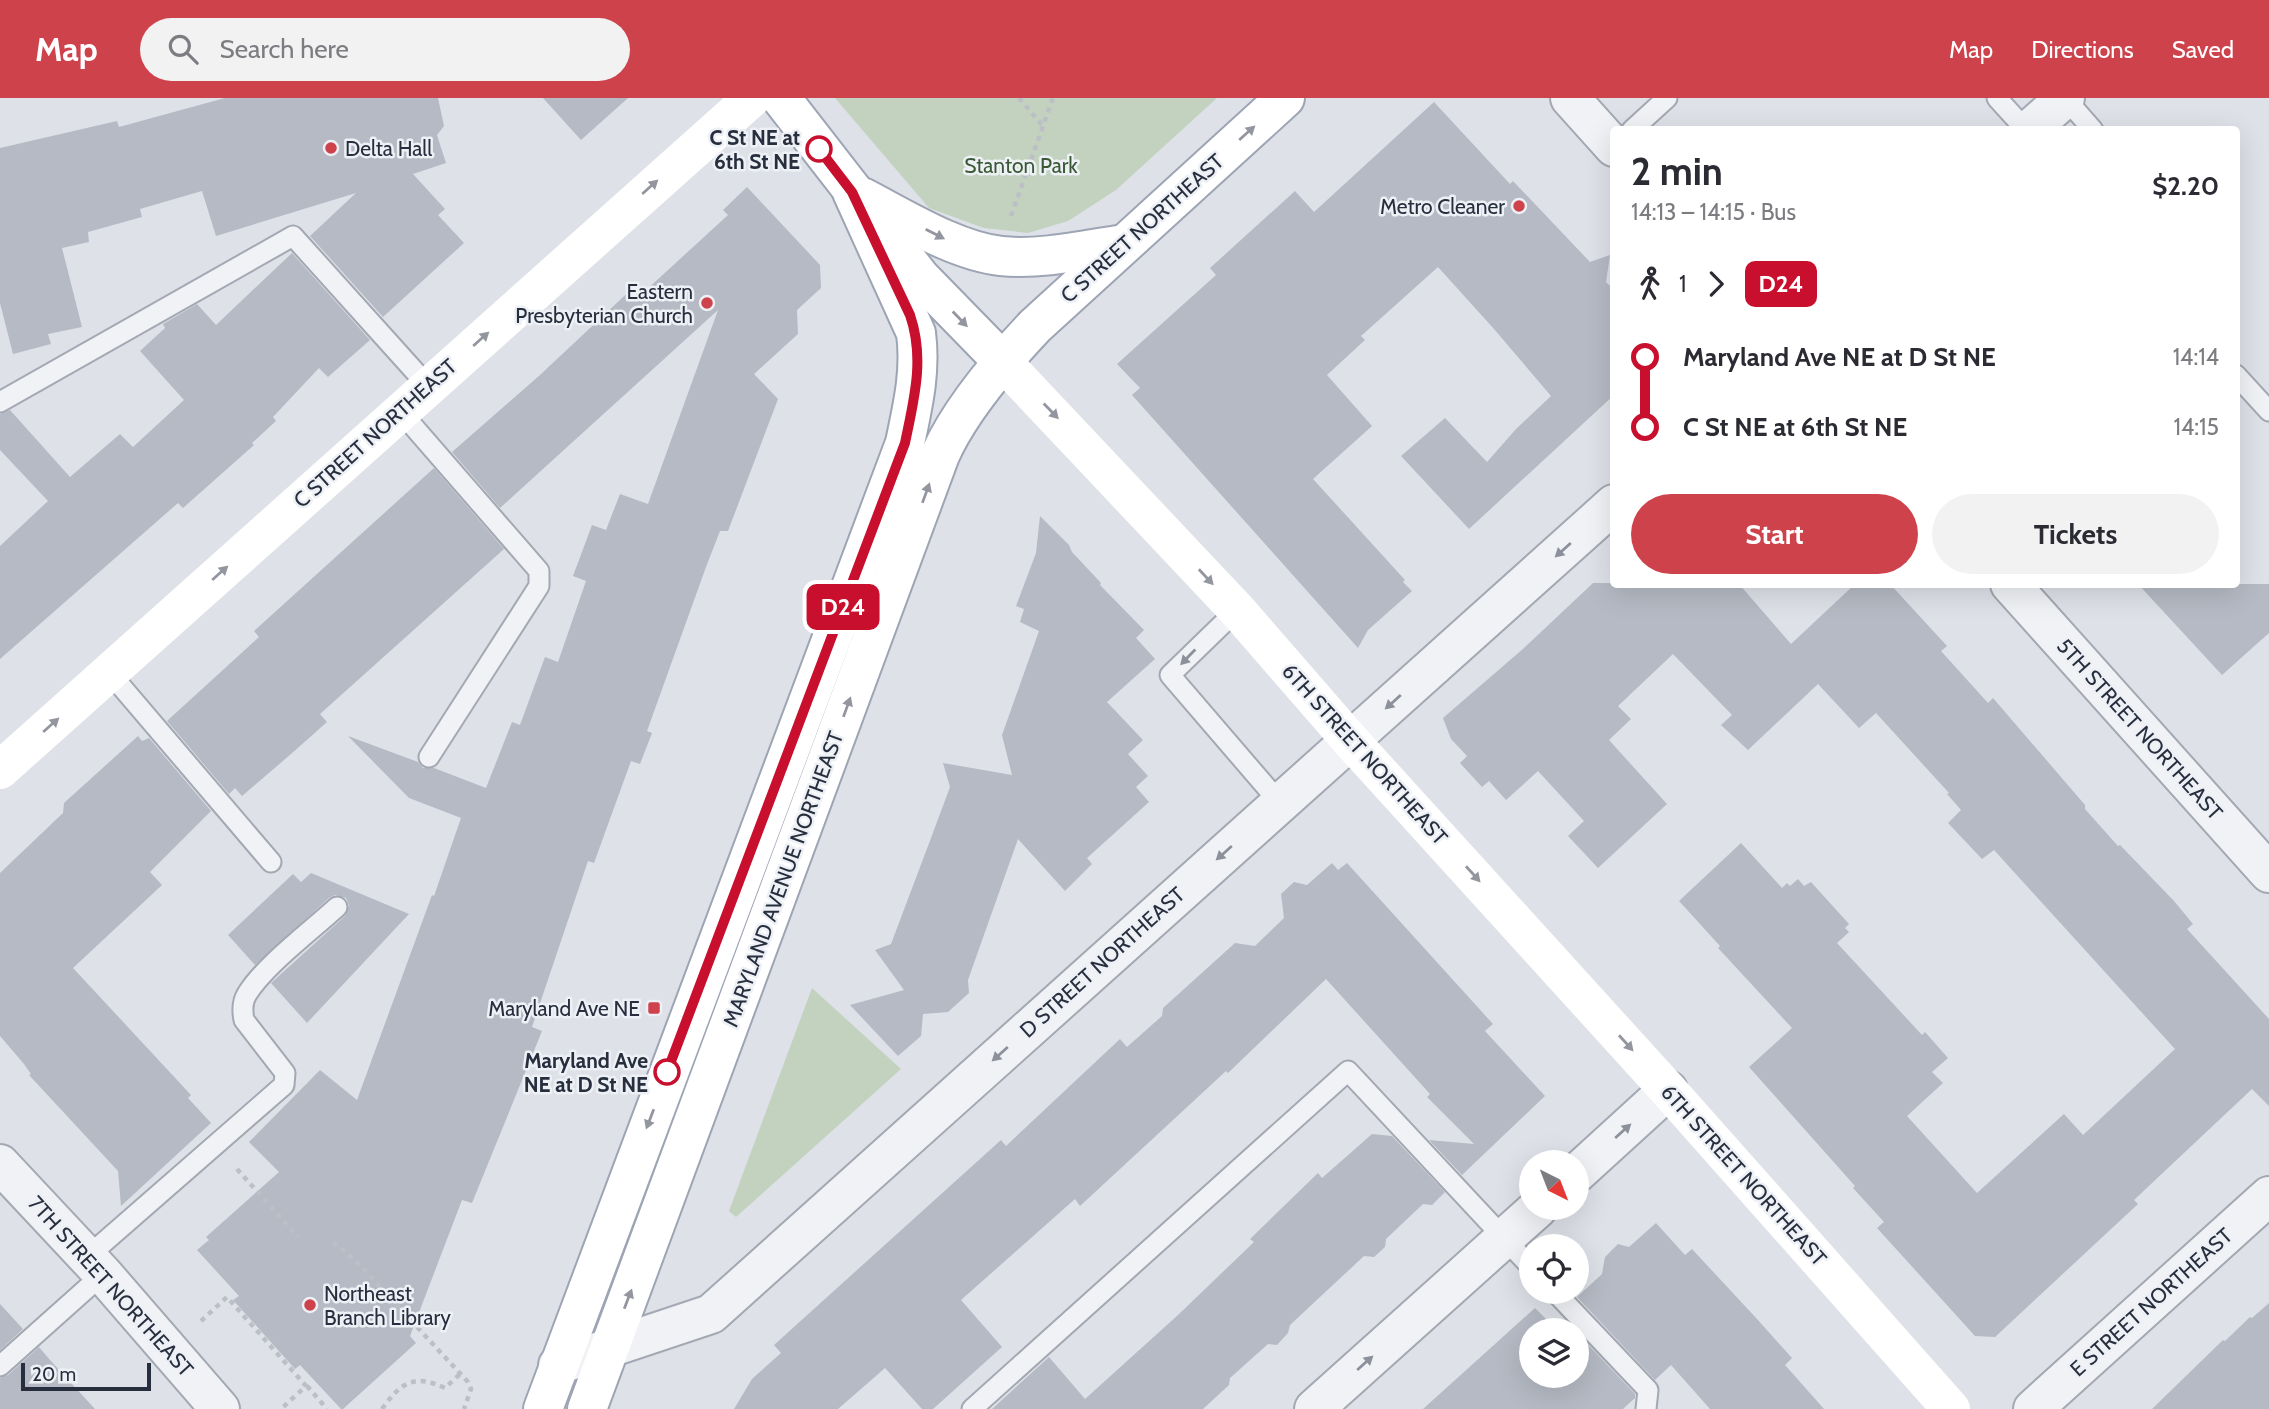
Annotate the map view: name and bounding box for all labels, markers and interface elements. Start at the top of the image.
search box [140,18,630,81]
text: Map [35,29,98,69]
icon: search [164,30,202,68]
text: Search here [220,33,349,65]
text: Map [1949,35,1993,64]
text: Directions [2031,35,2134,64]
text: Saved [2172,35,2234,64]
place label: C St NE at 6th St NE [710,125,800,174]
one-way arrow [1238,125,1255,141]
place label: Delta Hall [345,136,432,161]
marker: C St NE at 6th St NE [806,136,832,162]
marker: Delta Hall [323,140,339,156]
street label: C STREET NORTHEAST [1055,148,1229,308]
text: 2 min [1631,148,1723,195]
park label: Stanton Park [964,153,1078,178]
text: $2.20 [2152,170,2219,202]
one-way arrow [642,180,659,196]
place label: Metro Cleaner [1380,194,1505,219]
marker: Metro Cleaner [1511,198,1527,214]
text: 14:13 – 14:15 · Bus [1631,198,1796,226]
one-way arrow [925,228,945,239]
icon: walk [1631,265,1669,303]
icon: forward [1697,265,1735,303]
text: D24 [1759,269,1803,298]
text: 1 [1679,270,1687,298]
place label: Eastern Presbyterian Church [515,279,693,328]
marker: Eastern Presbyterian Church [699,295,715,311]
one-way arrow [951,310,967,327]
one-way arrow [472,331,490,347]
text: Maryland Ave NE at D St NE [1683,341,1996,373]
text: 14:14 [2173,343,2219,371]
street label: C STREET NORTHEAST [288,353,462,513]
one-way arrow [1042,402,1058,419]
text: C St NE at 6th St NE [1683,411,1907,443]
text: 14:15 [2173,413,2219,441]
one-way arrow [921,483,932,504]
button: Start [1631,494,1918,574]
button: Tickets [1932,494,2219,574]
one-way arrow [1555,541,1572,557]
one-way arrow [211,565,228,581]
one-way arrow [1198,568,1214,585]
line badge: D24 [803,584,883,630]
text: D24 [821,592,865,621]
street label: 5TH STREET NORTHEAST [2052,633,2228,825]
one-way arrow [1179,649,1196,666]
street label: 6TH STREET NORTHEAST [1277,658,1453,850]
one-way arrow [1385,693,1402,709]
one-way arrow [842,696,853,717]
one-way arrow [42,717,59,733]
street label: MARYLAND AVENUE NORTHEAST [718,728,848,1030]
one-way arrow [1215,845,1233,861]
one-way arrow [1465,865,1481,883]
street label: D STREET NORTHEAST [1015,882,1189,1042]
place label: Maryland Ave NE [488,996,640,1021]
marker: Maryland Ave NE [646,1000,662,1016]
one-way arrow [1617,1034,1633,1051]
one-way arrow [991,1046,1009,1062]
place label: Maryland Ave NE at D St NE [524,1048,648,1097]
marker: Maryland Ave NE at D St NE [654,1059,680,1085]
street label: 6TH STREET NORTHEAST [1656,1079,1832,1271]
one-way arrow [644,1108,655,1129]
one-way arrow [1614,1124,1631,1139]
north arrow [1519,1150,1589,1220]
map controls [1519,1150,1589,1388]
street label: 7TH STREET NORTHEAST [23,1191,199,1381]
street label: E STREET NORTHEAST [2065,1223,2237,1381]
button: locate [1519,1234,1589,1304]
place label: Northeast Branch Library [324,1281,451,1330]
one-way arrow [623,1289,634,1310]
marker: Northeast Branch Library [302,1297,318,1313]
button: layers [1519,1318,1589,1388]
one-way arrow [1356,1356,1373,1372]
scale bar [21,1360,150,1392]
text: 20 m [32,1363,76,1386]

